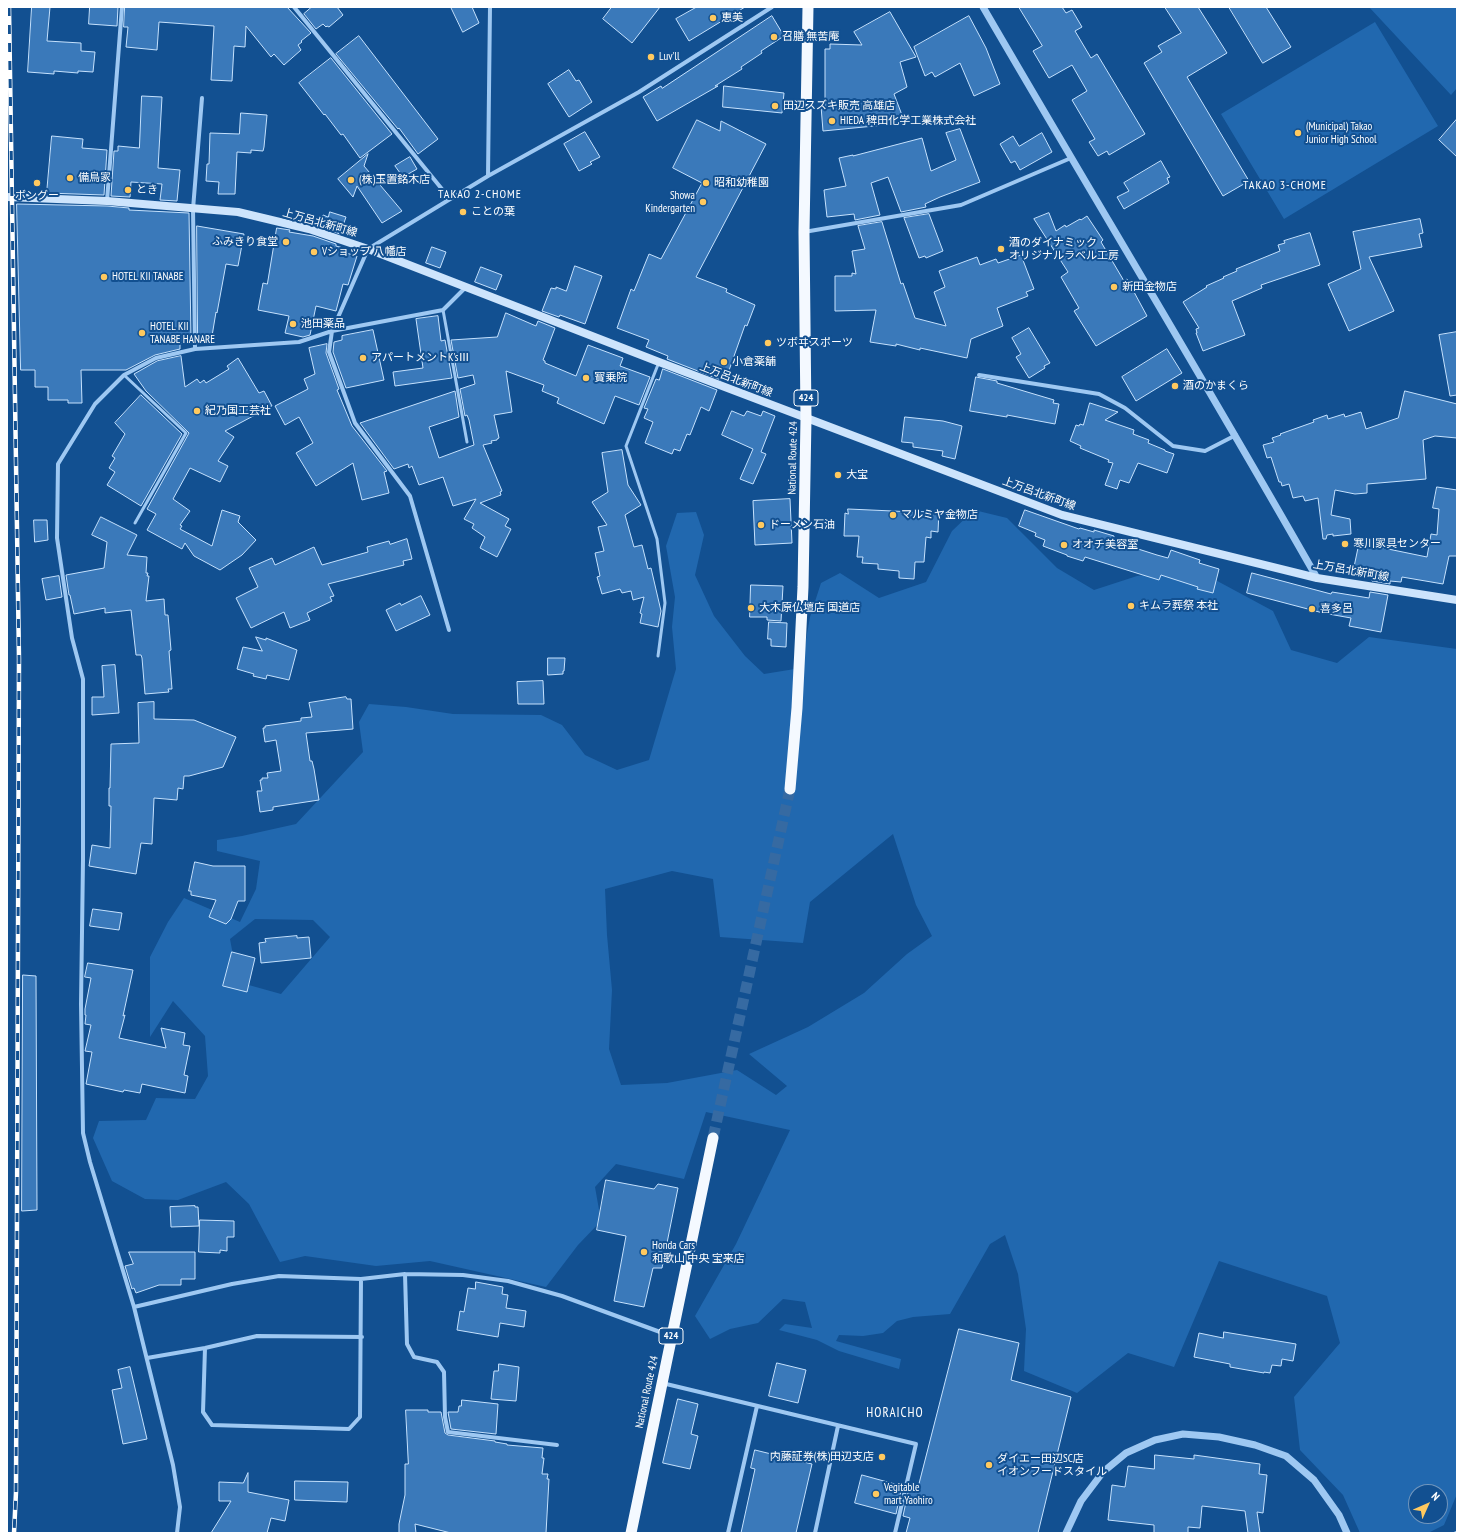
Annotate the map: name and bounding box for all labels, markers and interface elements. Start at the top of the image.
place label: 恵美 [721,11,743,25]
marker: 恵美 [708,13,718,23]
place label: 召膳 無苦庵 [782,30,839,44]
marker: 召膳 無苦庵 [769,32,779,42]
place label: Luv'll [659,50,680,64]
marker: Luv'll [646,52,656,62]
place label: 田辺スズキ販売 高雄店 [783,99,895,113]
marker: 田辺スズキ販売 高雄店 [770,101,780,111]
place label: HIEDA 稗田化学工業株式会社 [840,114,976,128]
marker: HIEDA 稗田化学工業株式会社 [827,116,837,126]
place label: (Municipal) Takao Junior High School [1306,120,1376,146]
marker: (Municipal) Takao Junior High School [1293,128,1303,138]
place label: 備鳥家 [78,171,111,185]
marker: 備鳥家 [65,173,75,183]
place label: (株)玉置銘木店 [359,173,430,187]
marker: (株)玉置銘木店 [346,175,356,185]
place label: 昭和幼稚園 [714,176,769,190]
marker: ボングー [32,178,42,188]
marker: 昭和幼稚園 [701,178,711,188]
district label: TAKAO 3-CHOME [1243,179,1327,193]
place label: とき [136,183,158,197]
marker: とき [123,185,133,195]
district label: TAKAO 2-CHOME [438,188,522,202]
place label: ボングー [15,189,59,203]
place label: Showa Kindergarten [645,189,695,215]
marker: Showa Kindergarten [698,197,708,207]
place label: ことの葉 [471,205,515,219]
street label: 上万呂北新町線 [281,206,359,240]
marker: ことの葉 [458,207,468,217]
place label: ふみきり食堂 [212,235,278,249]
place label: 酒のダイナミック オリジナルラベル工房 [1009,236,1119,262]
marker: ふみきり食堂 [281,237,291,247]
marker: 酒のダイナミック オリジナルラベル工房 [996,244,1006,254]
place label: Vショップ 八幡店 [322,245,406,259]
marker: Vショップ 八幡店 [309,247,319,257]
place label: HOTEL KII TANABE [112,270,183,284]
marker: HOTEL KII TANABE [99,272,109,282]
place label: 新田金物店 [1122,280,1177,294]
marker: 新田金物店 [1109,282,1119,292]
place label: 池田薬品 [301,317,345,331]
marker: 池田薬品 [288,319,298,329]
place label: HOTEL KII TANABE HANARE [150,320,215,346]
marker: HOTEL KII TANABE HANARE [137,328,147,338]
place label: ツボヰスポーツ [776,336,853,350]
marker: ツボヰスポーツ [763,338,773,348]
place label: アパートメントK'sⅢ [371,351,470,365]
marker: アパートメントK'sⅢ [358,353,368,363]
place label: 小倉薬舗 [732,355,776,369]
marker: 小倉薬舗 [719,357,729,367]
street label: 上万呂北新町線 [698,360,774,400]
place label: 寳乗院 [594,371,627,385]
marker: 寳乗院 [581,373,591,383]
place label: 酒のかまくら [1183,379,1249,393]
marker: 酒のかまくら [1170,381,1180,391]
road number: 424 [794,390,818,406]
place label: 紀乃国工芸社 [205,404,271,418]
marker: 紀乃国工芸社 [192,406,202,416]
street label: National Route 424 [786,421,800,495]
place label: 大宝 [846,468,868,482]
marker: 大宝 [833,470,843,480]
street label: 上万呂北新町線 [1001,475,1077,513]
place label: マルミヤ金物店 [901,508,978,522]
marker: マルミヤ金物店 [888,510,898,520]
place label: ドーメン石油 [769,518,835,532]
marker: ドーメン石油 [756,520,766,530]
place label: 寒川家具センター [1353,537,1441,551]
place label: オオチ美容室 [1072,538,1138,552]
marker: 寒川家具センター [1340,539,1350,549]
marker: オオチ美容室 [1059,540,1069,550]
street label: 上万呂北新町線 [1312,558,1390,584]
place label: キムラ葬祭 本社 [1139,599,1218,613]
place label: 大木原仏壇店 国道店 [759,601,860,615]
marker: キムラ葬祭 本社 [1126,601,1136,611]
place label: 喜多呂 [1320,602,1353,616]
marker: 大木原仏壇店 国道店 [746,603,756,613]
marker: 喜多呂 [1307,604,1317,614]
place label: Honda Cars 和歌山 中央 宝来店 [652,1239,745,1265]
marker: Honda Cars 和歌山 中央 宝来店 [639,1247,649,1257]
road number: 424 [659,1328,683,1344]
street label: National Route 424 [633,1355,661,1429]
district label: HORAICHO [866,1405,924,1421]
place label: 内藤証券(株)田辺支店 [770,1450,874,1464]
marker: 内藤証券(株)田辺支店 [877,1452,887,1462]
place label: ダイエー田辺SC店 イオンフードスタイル [997,1452,1107,1478]
marker: ダイエー田辺SC店 イオンフードスタイル [984,1460,994,1470]
place label: Vegitable mart Yaohiro [884,1481,933,1507]
north arrow [1408,1484,1448,1524]
marker: Vegitable mart Yaohiro [871,1489,881,1499]
text: N [1429,1489,1443,1503]

